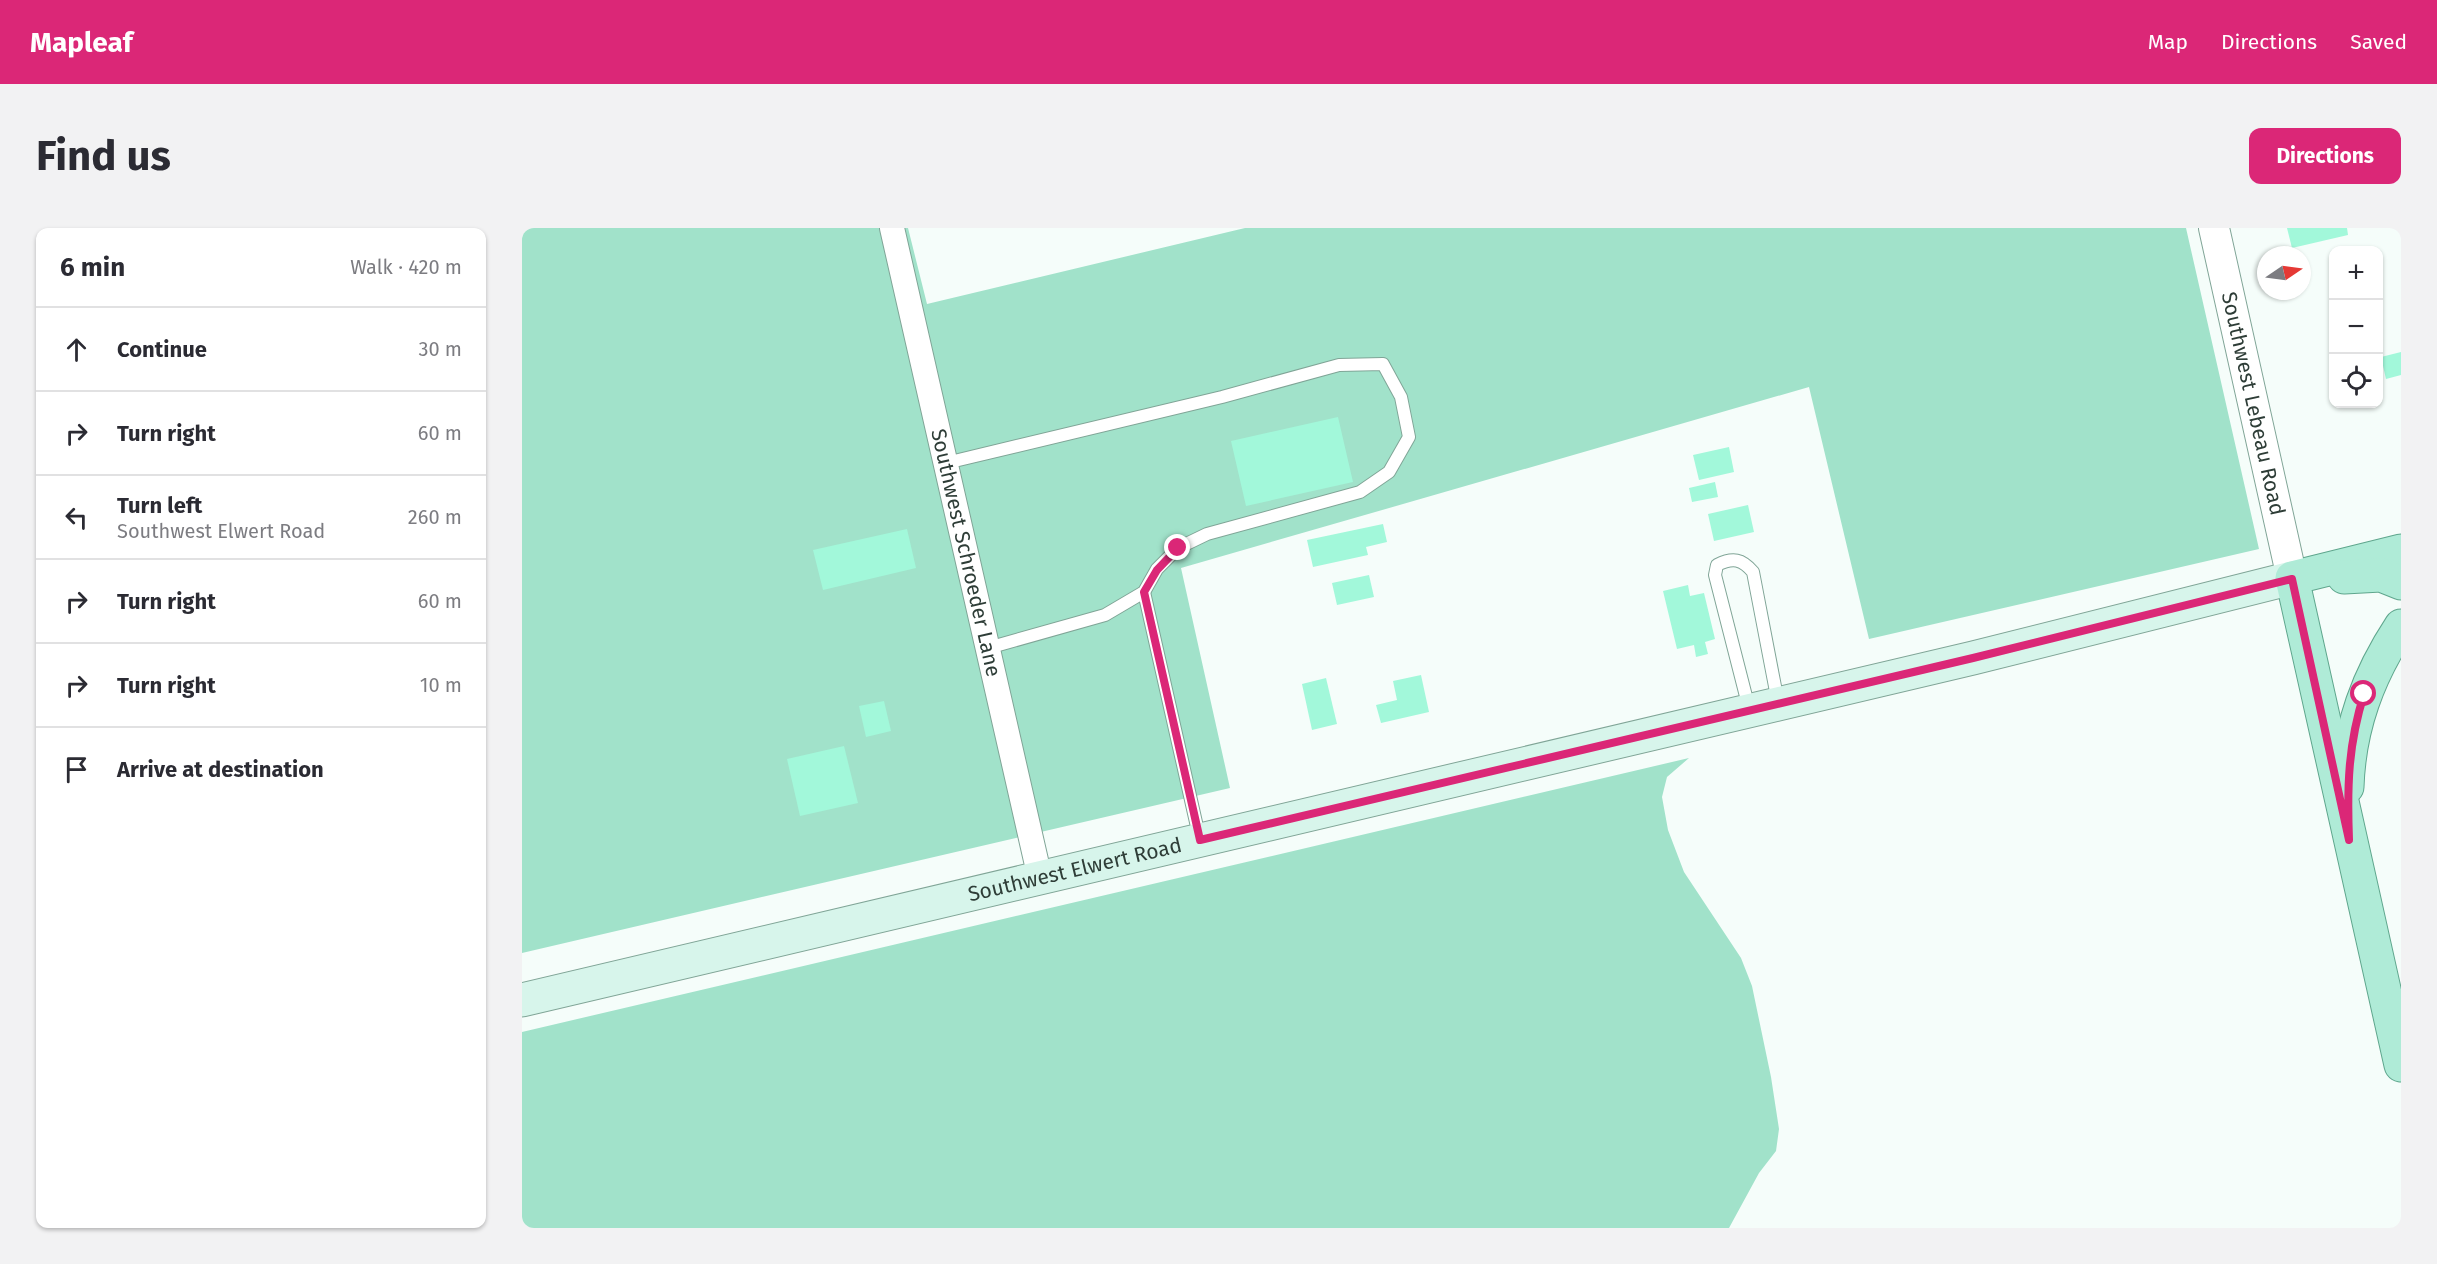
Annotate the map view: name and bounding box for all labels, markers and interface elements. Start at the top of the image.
text: Mapleaf [30,26,133,59]
text: Map [2148,29,2188,55]
text: Directions [2221,29,2317,55]
text: Saved [2350,29,2407,55]
button: Directions [2249,128,2401,184]
text: Find us [36,131,171,181]
north arrow [2257,246,2311,300]
map controls [2329,246,2383,408]
button: + [2329,246,2383,300]
text: 6 min [60,252,125,283]
text: Walk · 420 m [350,255,462,279]
street label: Southwest Lebeau Road [2216,290,2291,518]
button: − [2329,300,2383,354]
icon: ahead [60,333,93,366]
text: Continue [117,336,207,363]
text: 30 m [418,337,462,361]
button: locate [2329,354,2383,408]
icon: right [60,417,93,450]
text: Turn right [117,420,216,447]
text: 60 m [418,421,462,445]
street label: Southwest Schroeder Lane [925,426,1007,679]
text: Turn left [117,492,202,519]
icon: left [60,501,93,534]
text: 260 m [408,505,462,529]
text: Southwest Elwert Road [117,519,325,543]
route end [1164,534,1190,560]
icon: right [60,585,93,618]
text: Turn right [117,588,216,615]
text: 60 m [418,589,462,613]
icon: right [60,669,93,702]
text: Turn right [117,672,216,699]
text: 10 m [420,673,462,697]
route start [2350,680,2376,706]
icon: arrive [60,753,93,786]
text: Arrive at destination [117,756,324,783]
street label: Southwest Elwert Road [965,832,1184,907]

